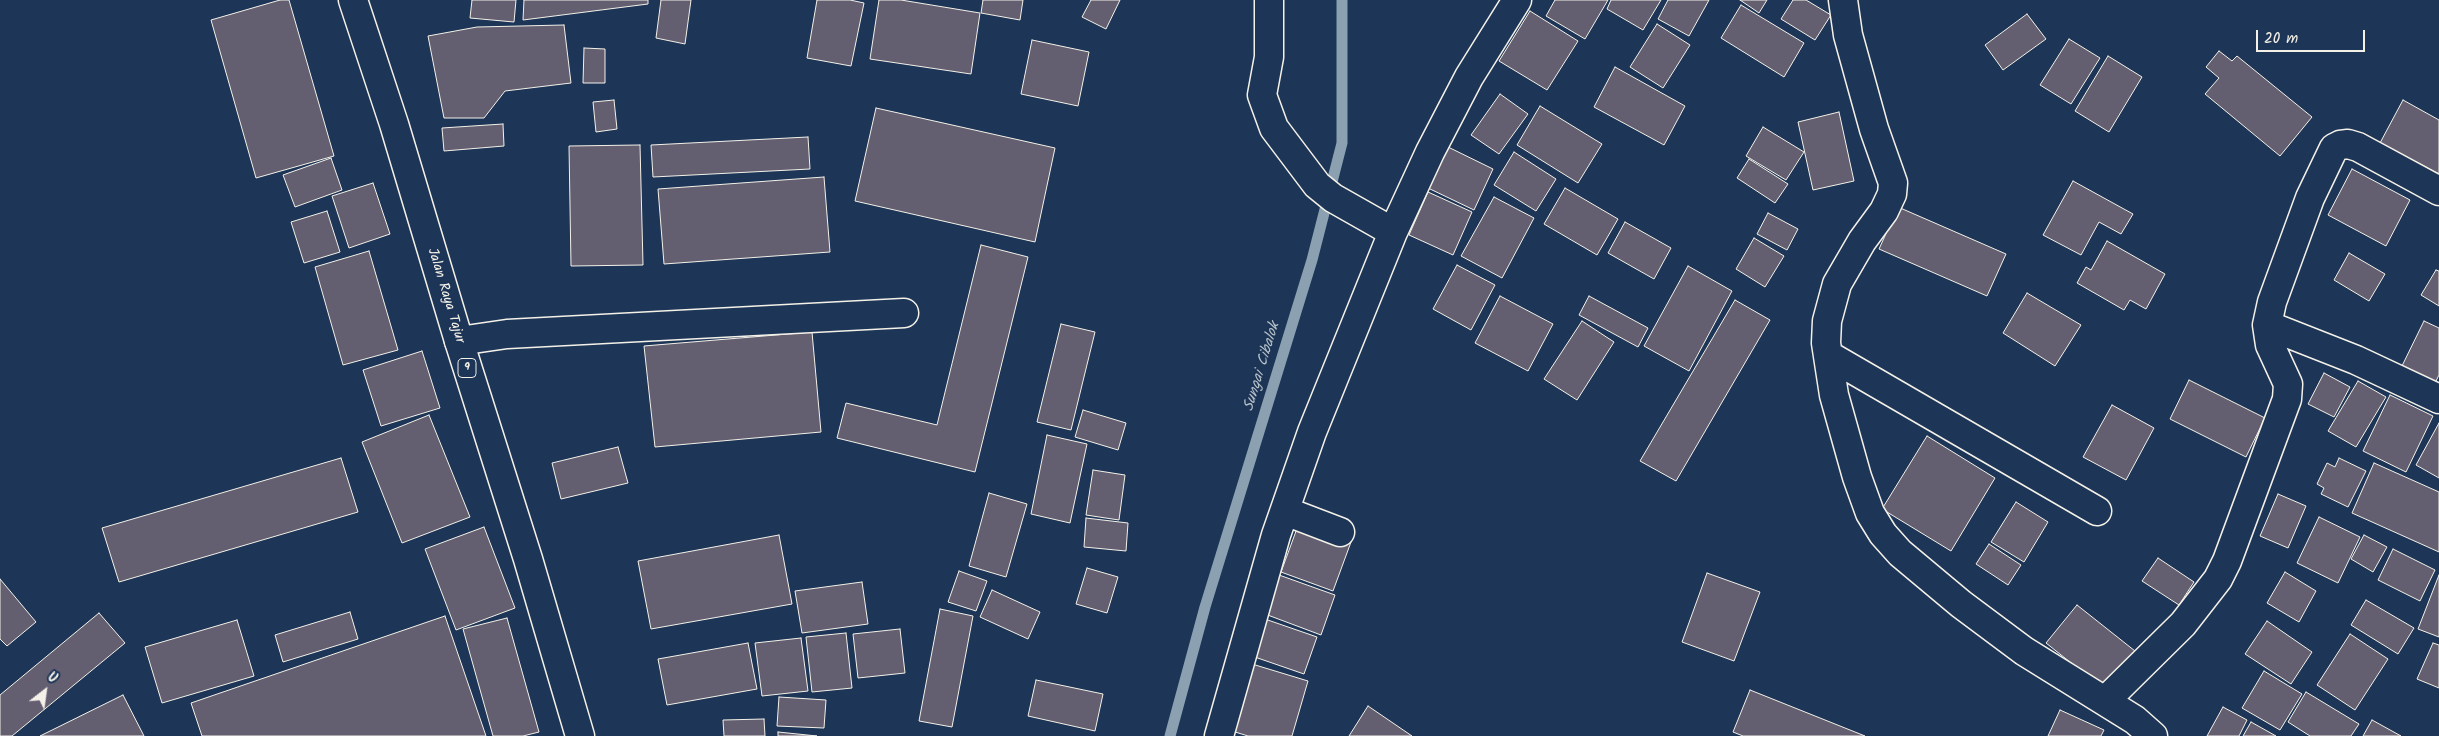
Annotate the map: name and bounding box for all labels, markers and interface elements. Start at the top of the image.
scale bar [2259,20,2368,52]
text: 20 m [2264,27,2298,51]
street label: Jalan Raya Tajur [423,246,467,346]
water label: Sungai Cibalok [1241,320,1285,414]
road number: 9 [458,358,476,378]
north arrow [20,666,70,716]
text: U [43,666,62,690]

